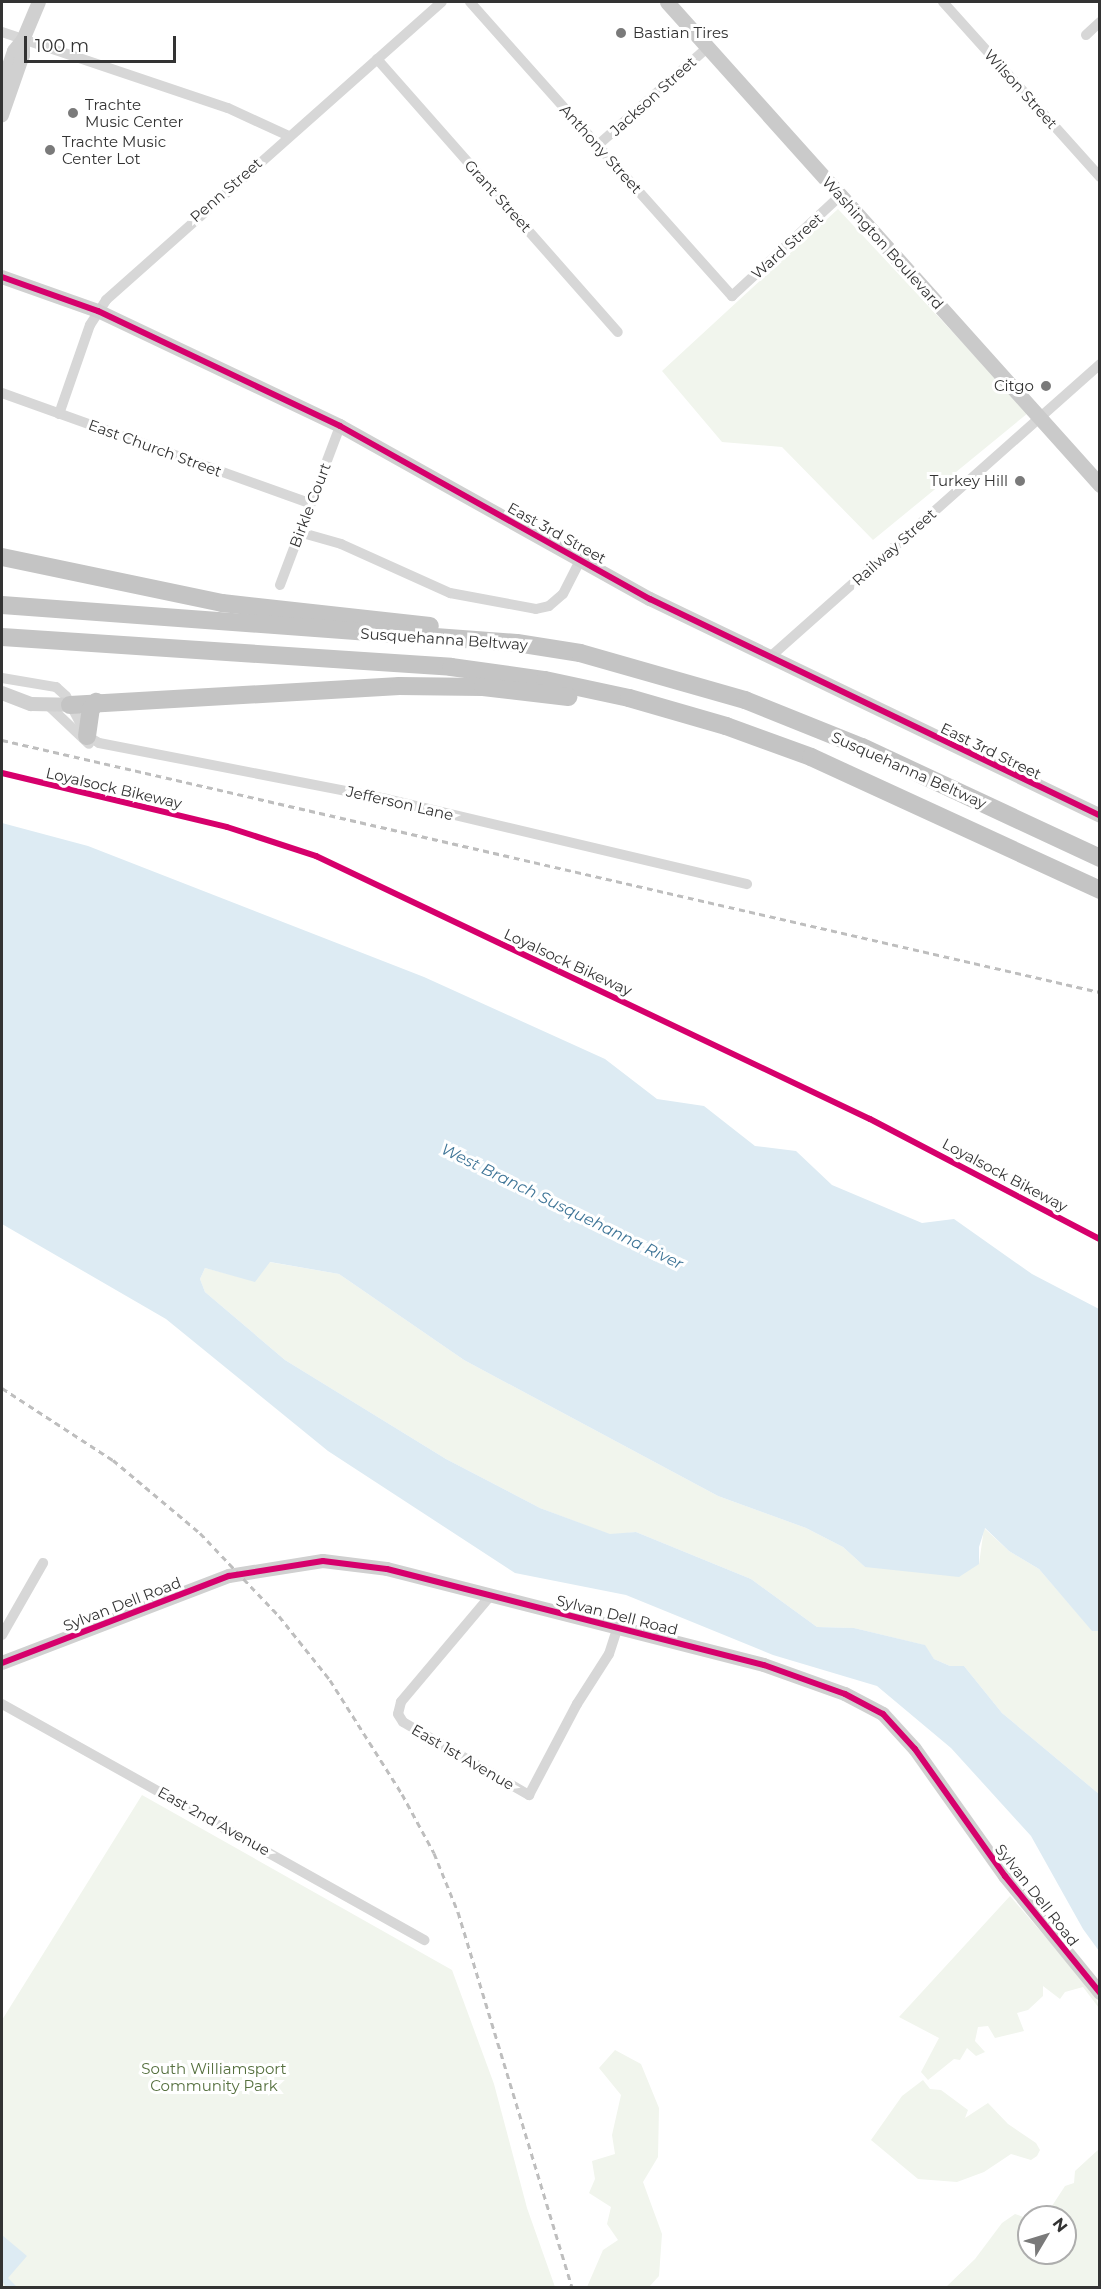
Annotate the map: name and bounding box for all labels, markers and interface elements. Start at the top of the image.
scale bar [27,24,178,62]
place label: Bastian Tires [633,24,728,42]
marker: Bastian Tires [614,26,628,40]
text: 100 m [35,35,89,57]
street label: Wilson Street [981,46,1061,132]
street label: Jackson Street [606,53,700,139]
place label: Trachte Music Center [85,95,184,130]
street label: Anthony Street [556,101,646,197]
marker: Trachte Music Center [66,106,80,120]
place label: Trachte Music Center Lot [62,132,166,167]
marker: Trachte Music Center Lot [43,143,57,157]
street label: Penn Street [186,154,266,226]
street label: Grant Street [461,156,535,236]
street label: Washington Boulevard [819,173,947,313]
street label: Ward Street [748,209,826,283]
place label: Citgo [994,377,1034,395]
marker: Citgo [1039,379,1053,393]
street label: East Church Street [86,416,224,480]
street label: Birkle Court [286,460,334,550]
place label: Turkey Hill [930,472,1008,490]
marker: Turkey Hill [1013,474,1027,488]
street label: East 3rd Street [505,499,609,567]
street label: Railway Street [848,505,940,589]
street label: Susquehanna Beltway [360,624,528,654]
street label: East 3rd Street [938,719,1044,783]
street label: Susquehanna Beltway [829,728,989,812]
street label: Loyalsock Bikeway [44,764,184,812]
street label: Jefferson Lane [345,782,455,824]
street label: Loyalsock Bikeway [501,924,635,1000]
street label: Loyalsock Bikeway [939,1134,1071,1216]
water label: West Branch Susquehanna River [438,1140,686,1274]
street label: Sylvan Dell Road [61,1573,183,1635]
street label: Sylvan Dell Road [554,1591,680,1639]
street label: East 1st Avenue [408,1720,518,1794]
street label: East 2nd Avenue [155,1783,273,1859]
street label: Sylvan Dell Road [991,1840,1083,1950]
park label: South Williamsport Community Park [141,2059,287,2094]
north arrow [1017,2205,1077,2265]
text: N [1049,2214,1071,2236]

